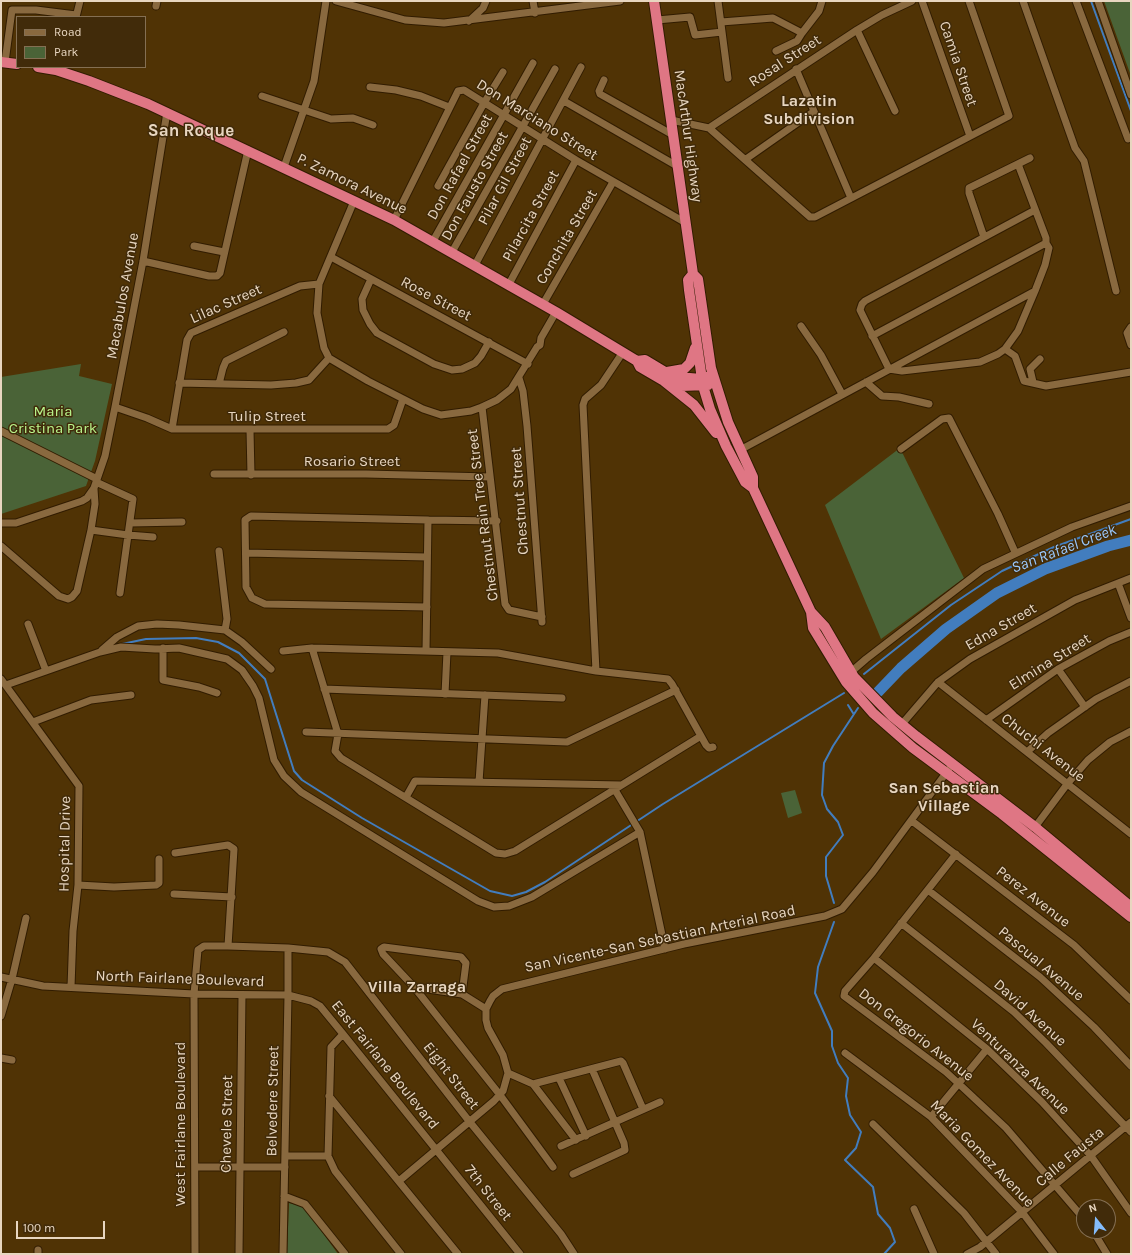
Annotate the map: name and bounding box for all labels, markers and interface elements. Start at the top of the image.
legend [16,16,146,68]
street label: Camia Street [935,19,981,109]
text: Road [54,25,82,39]
street label: Rosal Street [746,31,824,91]
text: Park [54,45,78,59]
street label: MacArthur Highway [670,69,706,203]
street label: Don Marciano Street [473,75,601,165]
district label: Lazatin Subdivision [763,91,855,129]
street label: Don Rafael Street [423,111,497,223]
district label: San Roque [148,121,234,141]
street label: Don Fausto Street [438,128,512,244]
street label: Pilar Gil Street [474,134,536,228]
street label: P. Zamora Avenue [294,149,410,219]
street label: Pilarcita Street [499,167,563,265]
street label: Conchita Street [533,186,601,288]
street label: Macabulos Avenue [103,231,143,361]
street label: Rose Street [397,273,475,325]
street label: Lilac Street [187,280,265,328]
park label: Maria Cristina Park [9,403,97,438]
street label: Tulip Street [228,408,306,426]
street label: Chestnut Rain Tree Street [464,428,502,602]
street label: Chestnut Street [507,447,533,555]
street label: Rosario Street [304,453,400,471]
water label: San Rafael Creek [1009,520,1119,578]
street label: Edna Street [962,599,1040,655]
street label: Elmina Street [1006,630,1094,694]
street label: Chuchi Avenue [997,710,1089,786]
district label: San Sebastian Village [889,778,999,816]
street label: Hospital Drive [55,796,75,892]
street label: Perez Avenue [992,862,1074,932]
street label: San Vicente-San Sebastian Arterial Road [523,901,797,977]
street label: Pascual Avenue [994,923,1088,1005]
street label: North Fairlane Boulevard [95,967,265,991]
street label: David Avenue [990,976,1070,1050]
district label: Villa Zarraga [368,977,466,997]
street label: Don Gregorio Avenue [855,984,977,1086]
street label: East Fairlane Boulevard [327,997,443,1133]
street label: Venturanza Avenue [967,1015,1073,1119]
street label: Eight Street [419,1039,483,1113]
street label: West Fairlane Boulevard [172,1042,190,1206]
street label: Belvedere Street [263,1045,283,1157]
street label: Chevele Street [217,1075,237,1173]
street label: Maria Gomez Avenue [926,1097,1038,1211]
street label: Calle Fausta [1032,1123,1108,1191]
street label: 7th Street [460,1161,516,1225]
north arrow [1076,1199,1116,1239]
text: N [1087,1201,1098,1215]
scale bar [18,1213,107,1239]
text: 100 m [23,1221,55,1235]

